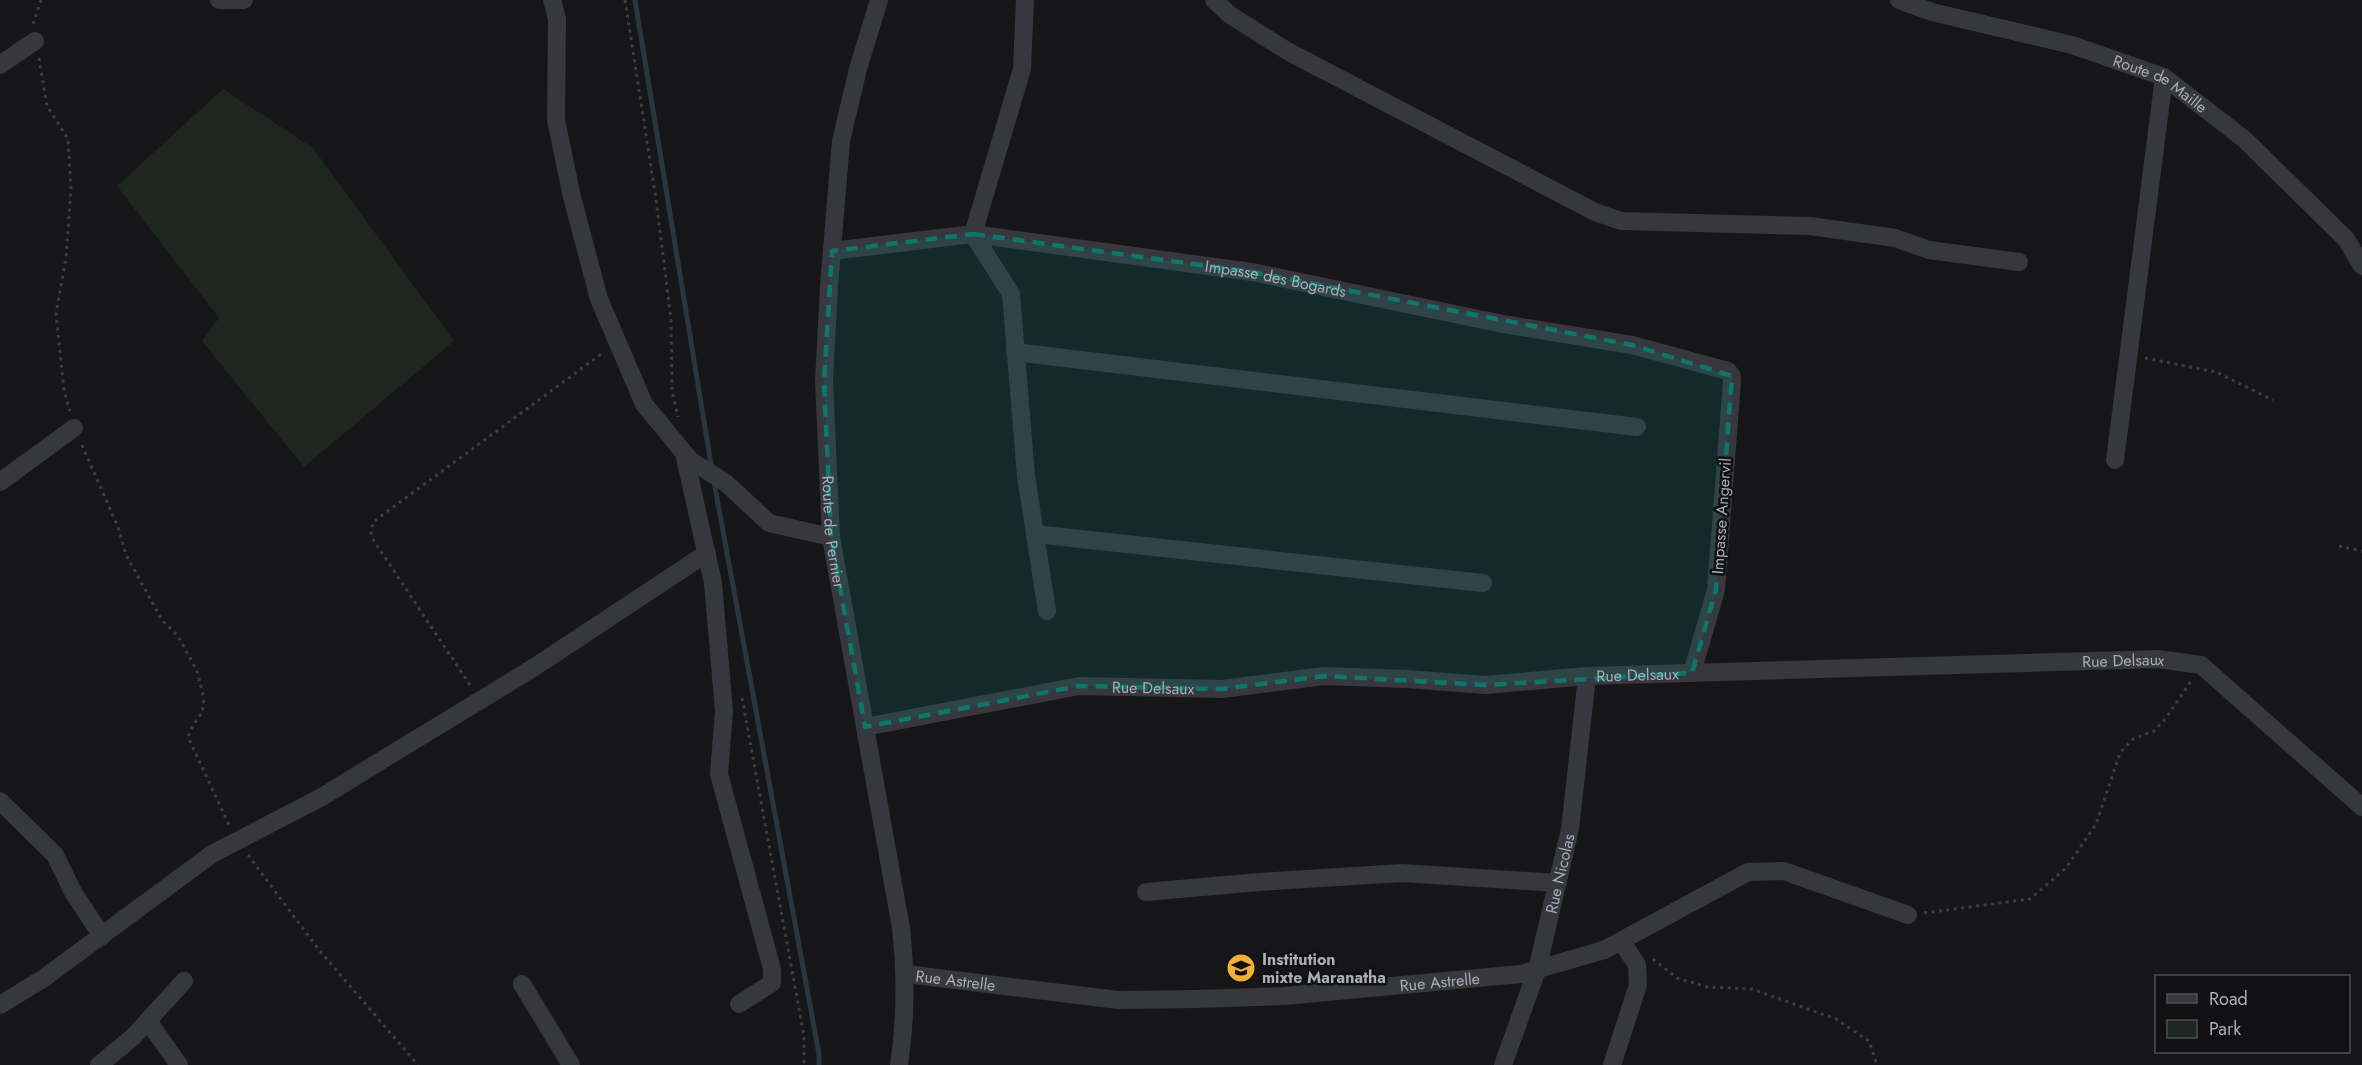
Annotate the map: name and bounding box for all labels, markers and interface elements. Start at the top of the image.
street label: Route de Maille [2110,49,2212,119]
street label: Impasse des Bogards [1203,255,1348,303]
street label: Impasse Angervil [1706,457,1737,575]
street label: Route de Pernier [816,475,851,591]
street label: Rue Delsaux [2082,648,2166,673]
street label: Rue Delsaux [1596,662,1679,688]
street label: Rue Delsaux [1112,676,1195,700]
street label: Rue Nicolas [1540,831,1581,916]
place label: Institution mixte Maranatha [1262,948,1386,989]
school or university icon: Institution mixte Maranatha [1225,952,1257,984]
street label: Rue Astrelle [914,964,997,997]
street label: Rue Astrelle [1399,967,1481,997]
legend [2155,975,2350,1053]
text: Road [2209,986,2248,1012]
text: Park [2209,1016,2241,1042]

